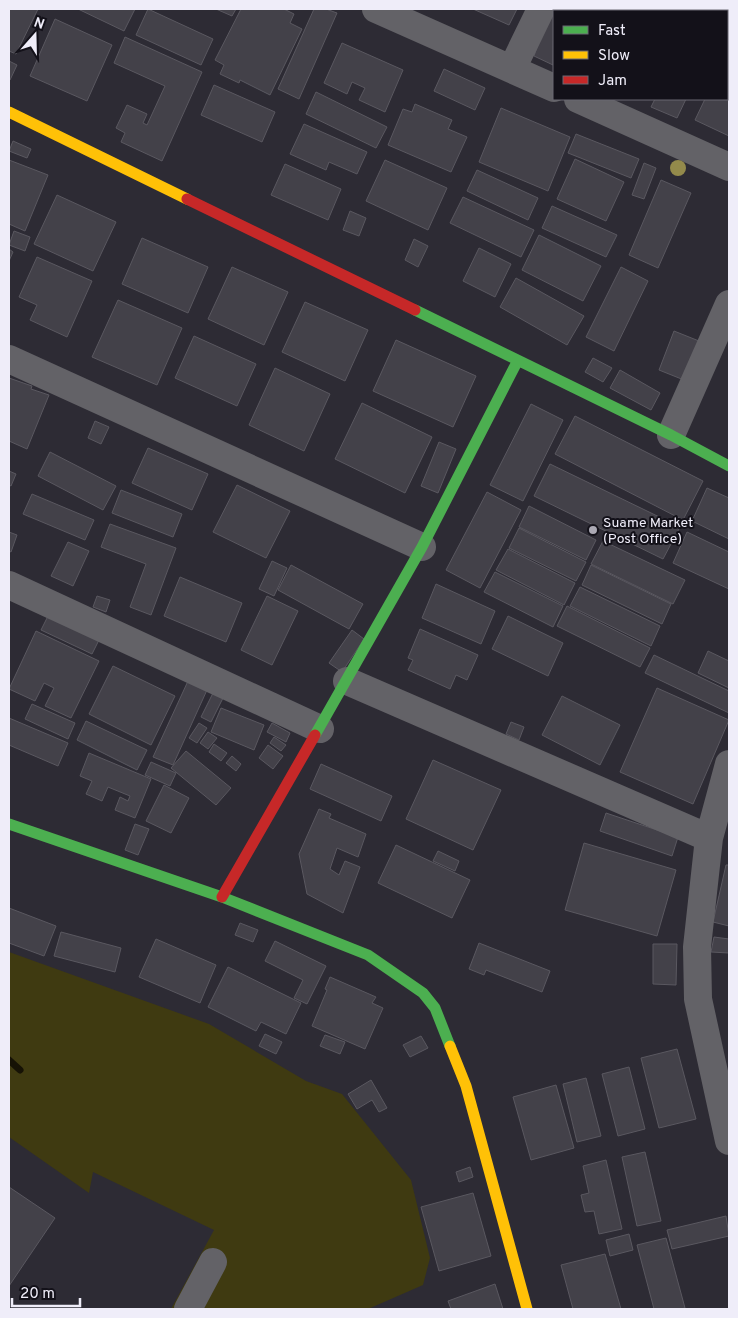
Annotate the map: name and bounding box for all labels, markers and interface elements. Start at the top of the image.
north arrow [10,10,60,60]
legend [553,10,728,100]
text: N [31,14,47,34]
text: Fast [598,22,626,41]
text: Slow [598,47,630,66]
text: Jam [598,72,627,91]
place label: Suame Market (Post Office) [603,515,693,548]
marker: Suame Market (Post Office) [587,524,599,536]
scale bar [12,1276,80,1308]
text: 20 m [20,1285,55,1304]

